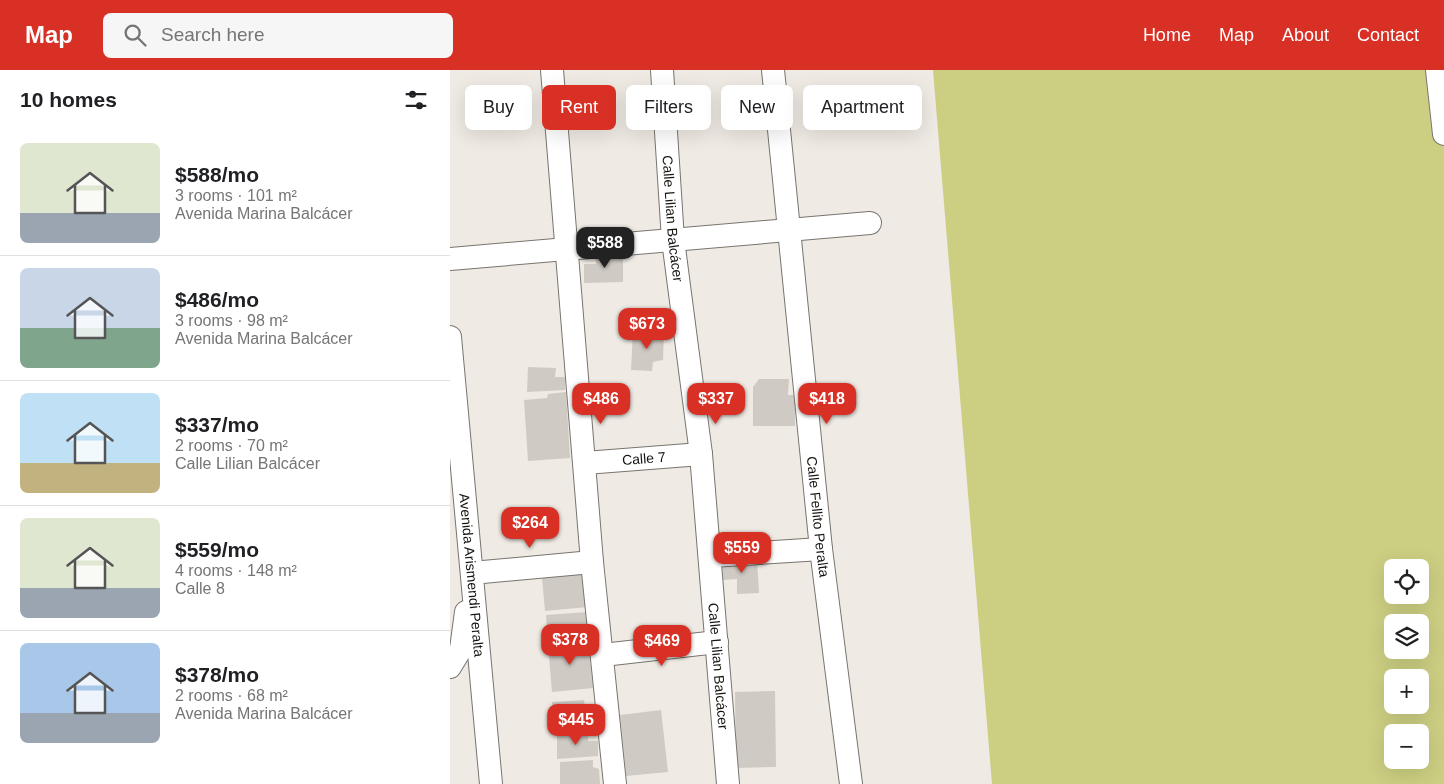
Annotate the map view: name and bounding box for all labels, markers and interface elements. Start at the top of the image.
search box [103,13,453,58]
text: Map [25,21,73,48]
icon: search [121,21,149,49]
text: Search here [161,24,265,45]
text: Home [1143,25,1191,45]
text: Map [1219,25,1254,45]
text: About [1282,25,1329,45]
text: Contact [1357,25,1419,45]
chip: Buy [465,85,532,130]
chip: Rent [542,85,616,130]
chip: Filters [626,85,711,130]
chip: New [721,85,793,130]
chip: Apartment [803,85,922,130]
icon: filters [402,86,430,114]
text: 10 homes [20,88,117,111]
street label: Calle Lilian Balcácer [660,155,686,283]
icon: home [60,163,120,223]
text: $588/mo [175,163,259,186]
text: 3 rooms · 101 m² [175,187,297,204]
text: Avenida Marina Balcácer [175,205,353,222]
pin: $588 [575,226,635,269]
text: $588 [587,234,623,251]
icon: home [60,288,120,348]
text: $486/mo [175,288,259,311]
pin: $673 [617,308,677,350]
text: 3 rooms · 98 m² [175,312,288,329]
text: $673 [629,315,665,332]
text: Avenida Marina Balcácer [175,330,353,347]
pin: $486 [571,382,631,425]
pin: $337 [686,382,746,425]
pin: $418 [797,382,857,425]
text: $486 [583,390,619,407]
text: $337 [698,390,734,407]
text: $418 [809,390,845,407]
icon: home [60,413,120,473]
text: $337/mo [175,413,259,436]
text: 2 rooms · 70 m² [175,437,288,454]
street label: Calle 7 [621,449,666,468]
text: Calle Lilian Balcácer [175,455,320,472]
street label: Calle Fellito Peralta [804,455,833,578]
street label: Avenida Arismendi Peralta [456,493,487,658]
pin: $264 [500,506,560,549]
text: $264 [512,514,548,531]
pin: $559 [712,532,772,574]
icon: home [60,538,120,598]
text: $559/mo [175,538,259,561]
text: $559 [724,539,760,556]
map controls [1384,559,1429,769]
button: locate [1384,559,1429,604]
text: 4 rooms · 148 m² [175,562,297,579]
text: Calle 8 [175,580,225,597]
street label: Calle Lilian Balcácer [705,602,732,730]
button: layers [1384,614,1429,659]
pin: $378 [540,624,600,666]
pin: $469 [632,624,692,667]
text: $378 [552,631,588,648]
text: $469 [644,632,680,649]
icon: home [60,663,120,723]
text: $378/mo [175,663,259,686]
button: + [1384,669,1429,714]
text: 2 rooms · 68 m² [175,687,288,704]
pin: $445 [546,704,606,746]
text: Avenida Marina Balcácer [175,705,353,722]
text: $445 [558,711,594,728]
button: − [1384,724,1429,769]

